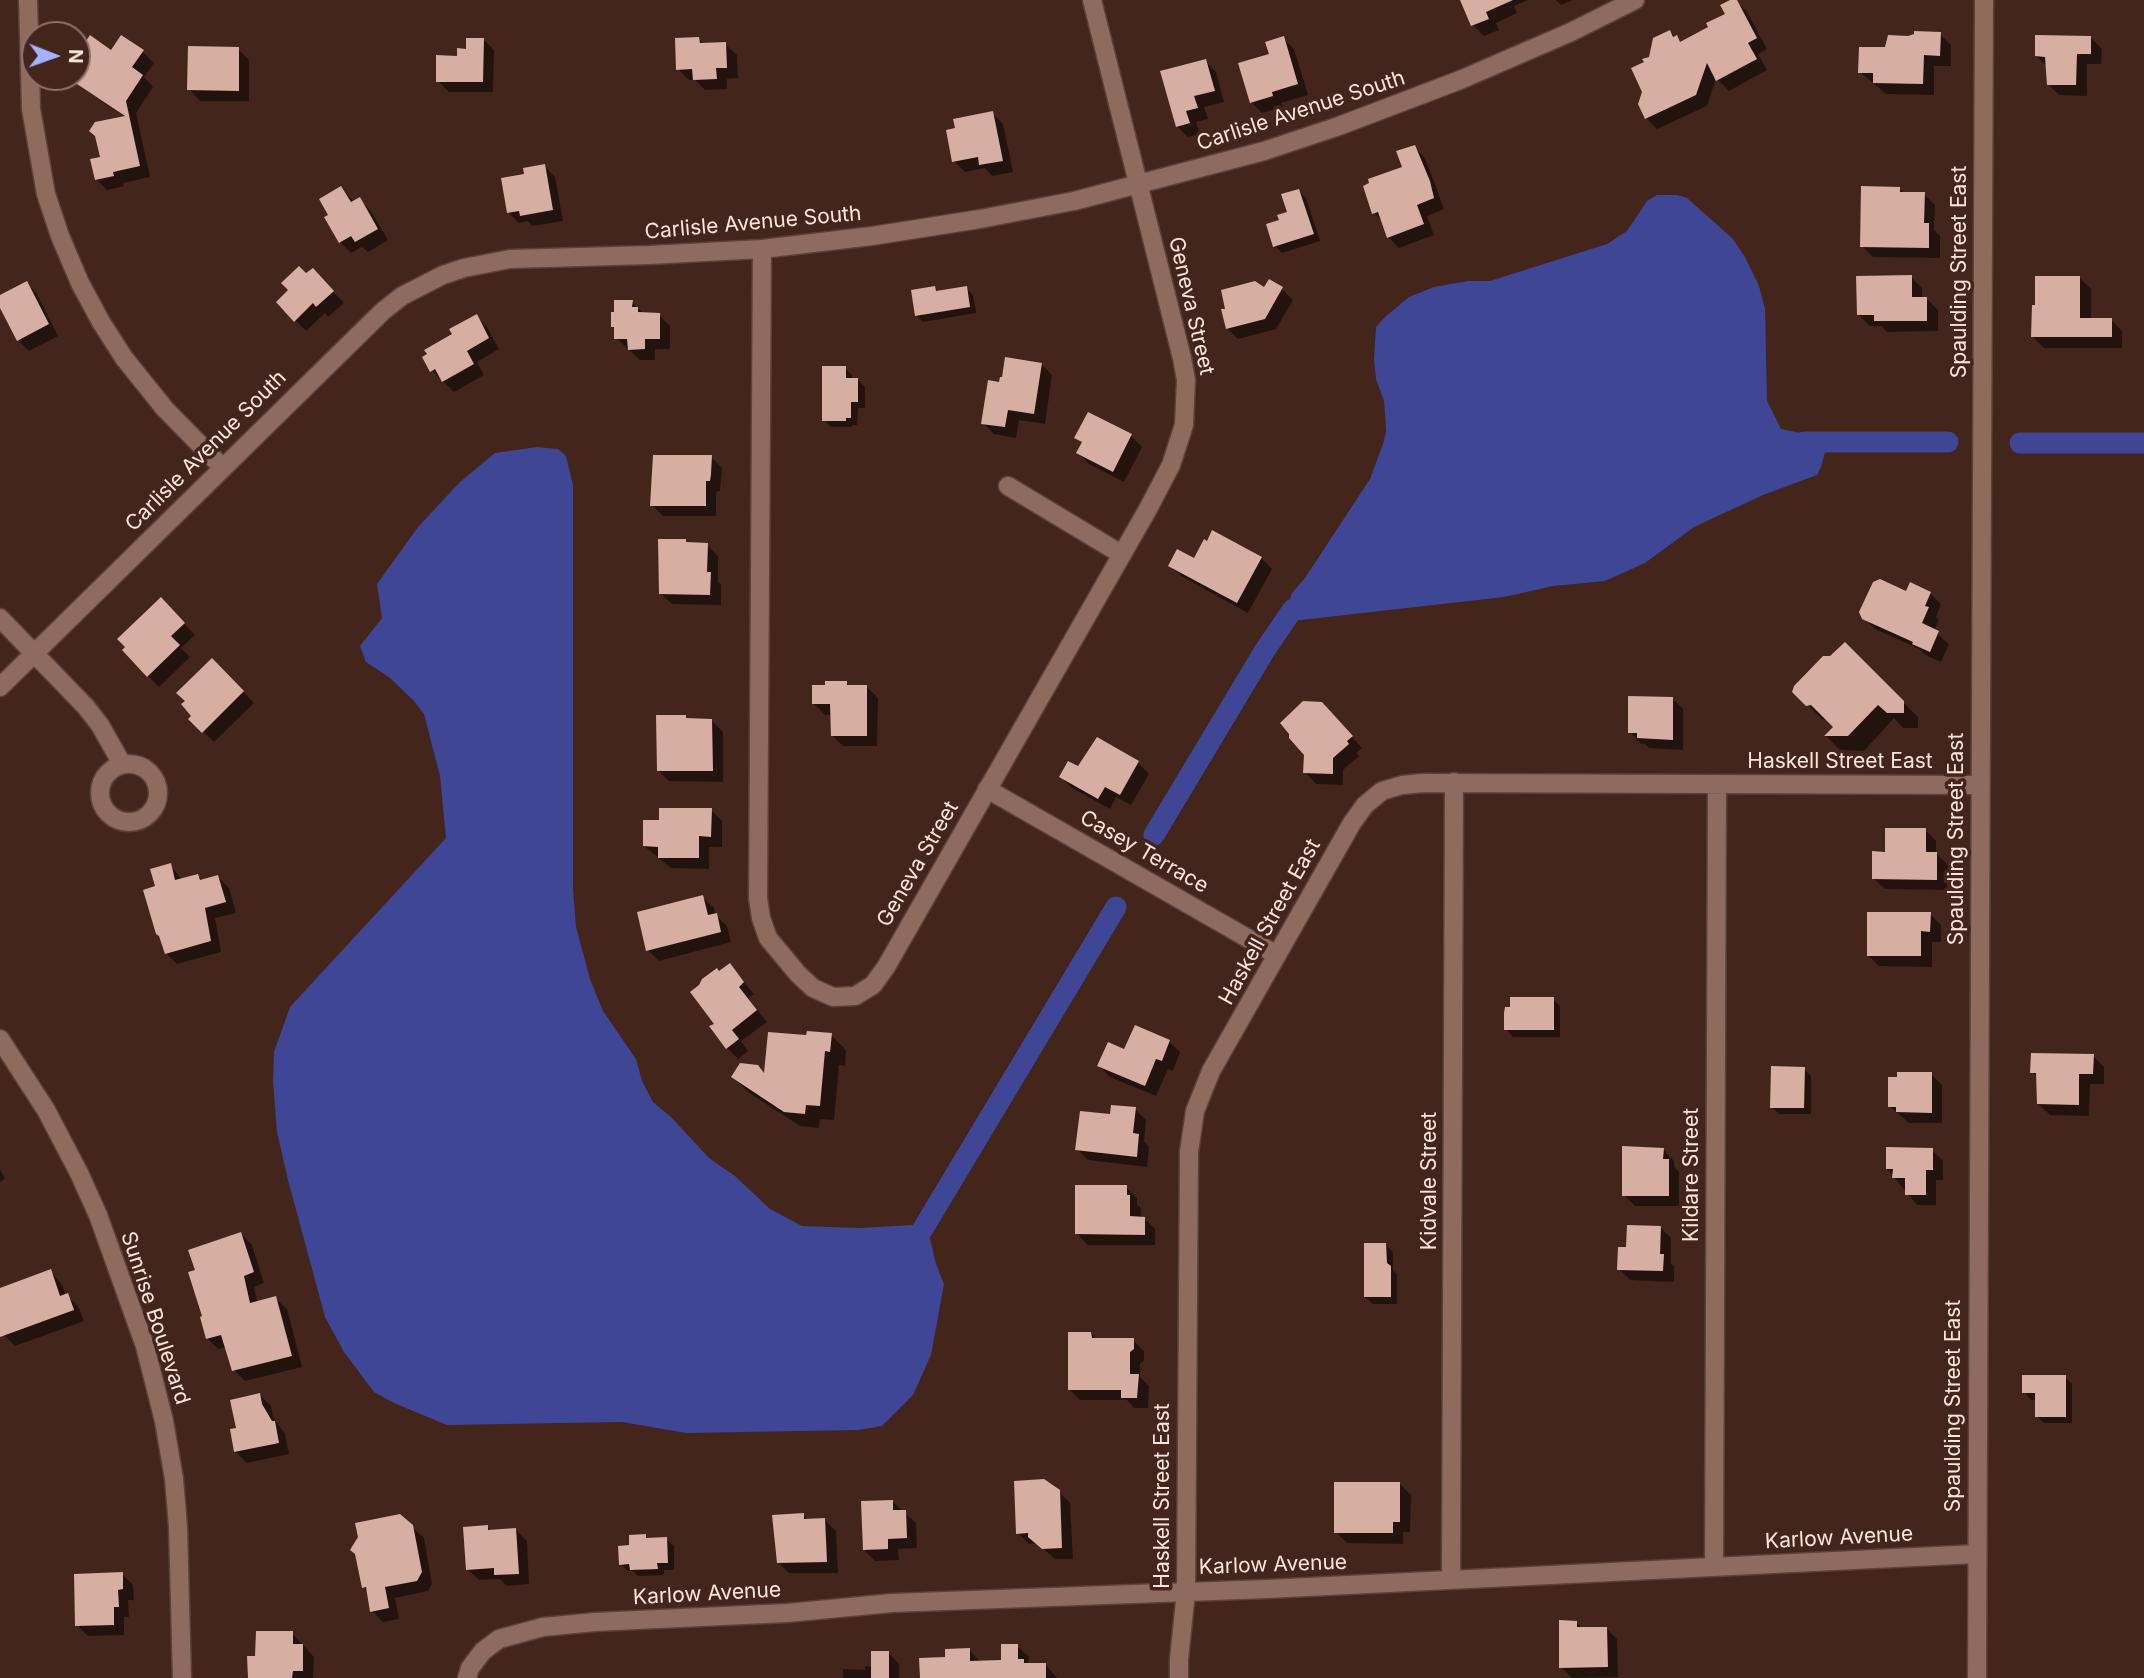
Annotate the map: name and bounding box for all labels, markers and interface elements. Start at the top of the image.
north arrow [21,21,91,91]
text: N [64,49,87,64]
street label: Carlisle Avenue South [1194,65,1408,157]
street label: Spaulding Street East [1947,166,1973,378]
street label: Carlisle Avenue South [644,201,862,245]
street label: Geneva Street [1163,235,1219,377]
street label: Carlisle Avenue South [120,365,292,537]
street label: Spaulding Street East [1944,733,1970,945]
street label: Haskell Street East [1747,749,1933,775]
street label: Geneva Street [872,797,964,931]
street label: Casey Terrace [1075,805,1213,899]
street label: Haskell Street East [1214,835,1326,1009]
street label: Kildare Street [1679,1108,1705,1242]
street label: Kidvale Street [1417,1112,1443,1250]
street label: Sunrise Boulevard [115,1228,195,1408]
street label: Spaulding Street East [1941,1300,1967,1512]
street label: Haskell Street East [1150,1403,1176,1589]
street label: Karlow Avenue [1764,1522,1914,1554]
street label: Karlow Avenue [1198,1550,1348,1580]
street label: Karlow Avenue [632,1578,782,1610]

